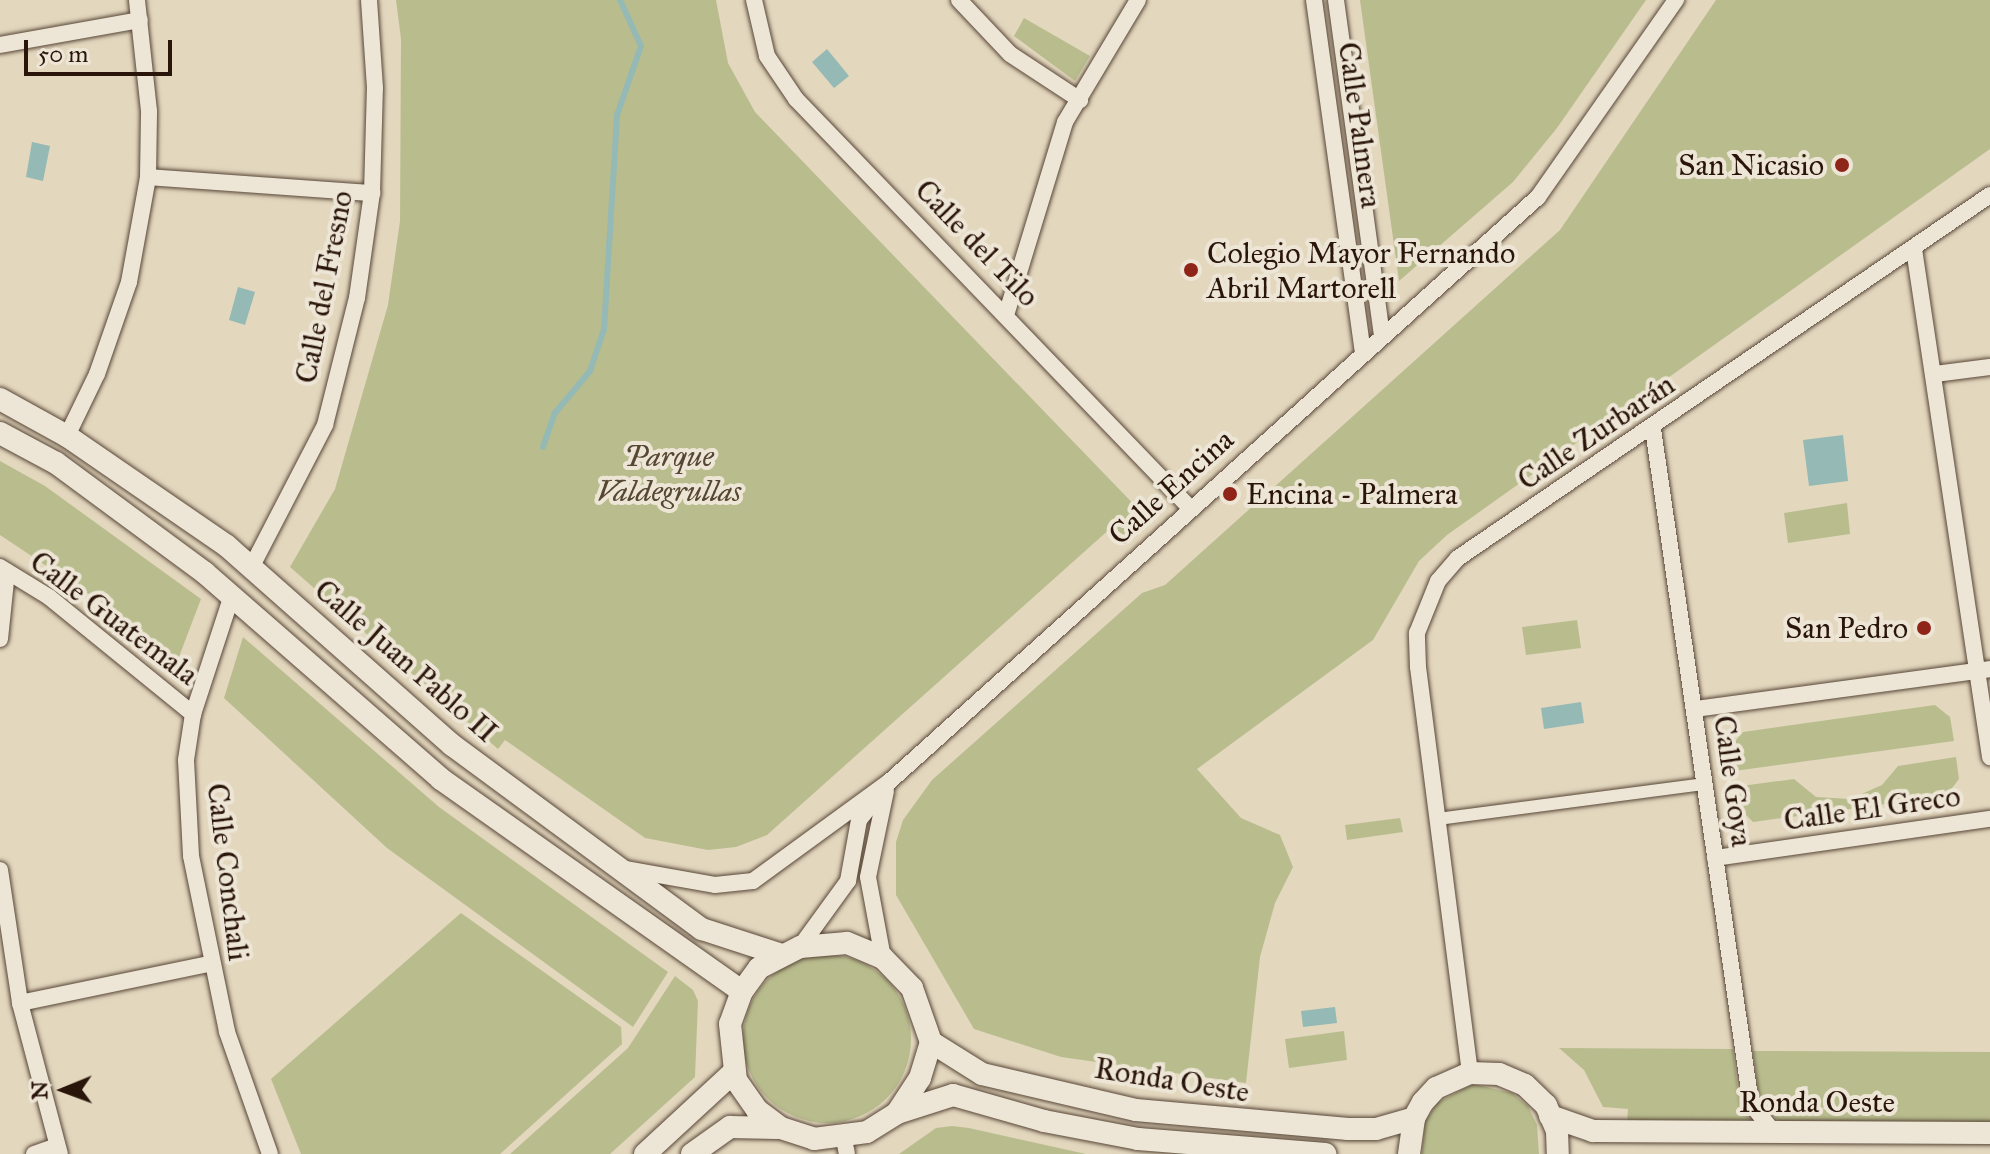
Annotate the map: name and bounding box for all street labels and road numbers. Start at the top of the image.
street label: Calle Palmera [1331,40,1389,210]
street label: Calle del Tilo [908,172,1046,314]
street label: Calle del Fresno [288,188,360,386]
street label: Calle Zurbarán [1511,366,1681,498]
street label: Calle Encina [1101,422,1241,552]
street label: Calle Guatemala [23,543,205,693]
street label: Calle Juan Pablo II [307,572,505,750]
street label: Calle Goya [1706,713,1760,849]
street label: Calle El Greco [1781,778,1963,838]
street label: Calle Conchali [199,781,257,963]
street label: Ronda Oeste [1092,1050,1252,1110]
street label: Ronda Oeste [1739,1084,1895,1120]

